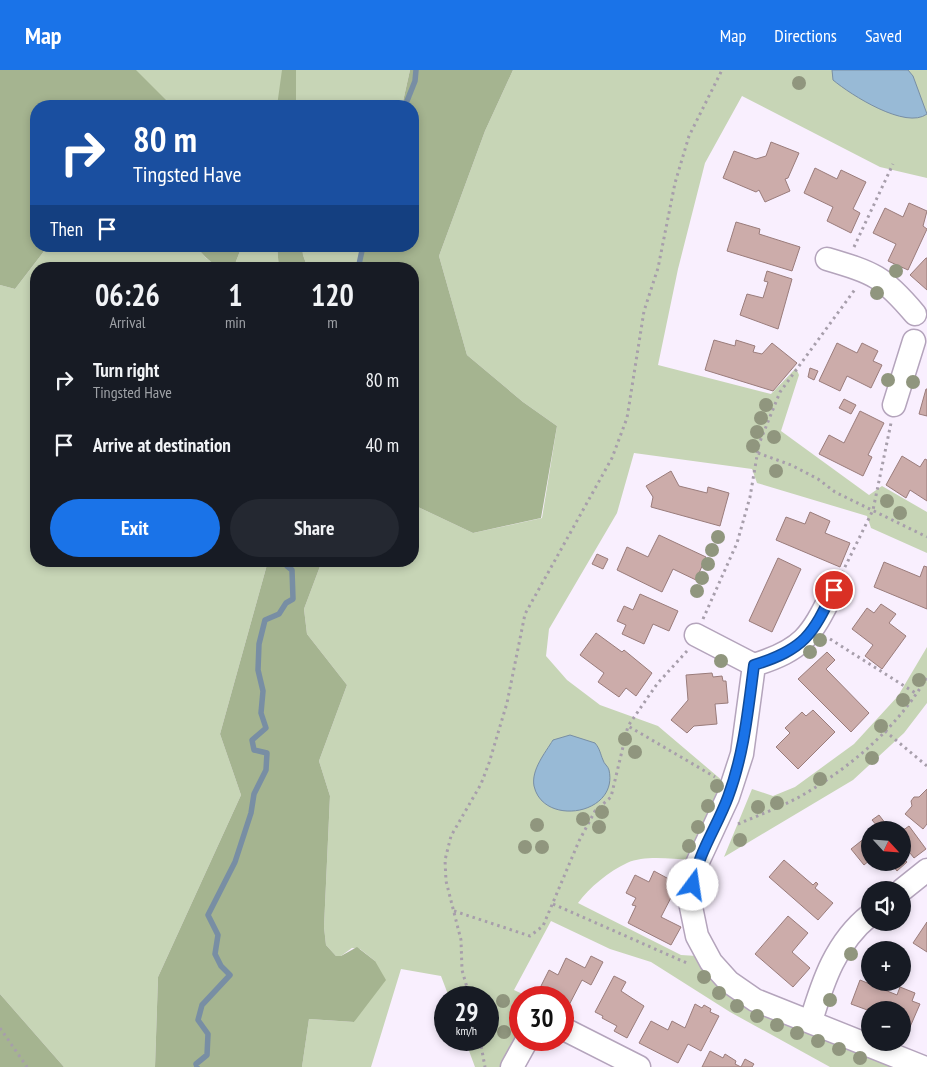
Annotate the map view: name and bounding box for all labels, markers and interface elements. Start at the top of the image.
text: Map [25,20,62,51]
text: Map [720,24,746,47]
text: Directions [774,24,837,47]
text: Saved [865,24,902,47]
text: 80 m [133,116,197,162]
icon: right [50,120,115,185]
text: Tingsted Have [133,160,242,188]
icon: arrive [93,215,121,243]
text: Then [50,217,83,241]
text: 06:26 [95,275,160,314]
text: 1 [228,275,243,314]
text: 120 [311,275,354,314]
text: Arrival [109,312,146,332]
text: min [225,312,246,332]
text: m [327,312,338,332]
text: Turn right [93,358,159,382]
icon: right [50,366,78,394]
text: 80 m [366,368,399,392]
text: Tingsted Have [93,382,172,402]
icon: arrive [50,431,78,459]
text: Arrive at destination [93,433,231,457]
text: 40 m [366,433,399,457]
button: Exit [50,499,220,557]
button: Share [230,499,399,557]
pin [813,569,855,611]
icon: arrive [820,576,848,604]
north arrow [861,821,911,871]
map controls [861,821,911,1051]
position arrow [666,858,718,910]
button: sound [861,881,911,931]
button: + [861,941,911,991]
speed limit sign: 30 [509,986,574,1051]
text: 29 [455,996,478,1028]
button: − [861,1001,911,1051]
text: km/h [456,1023,477,1038]

